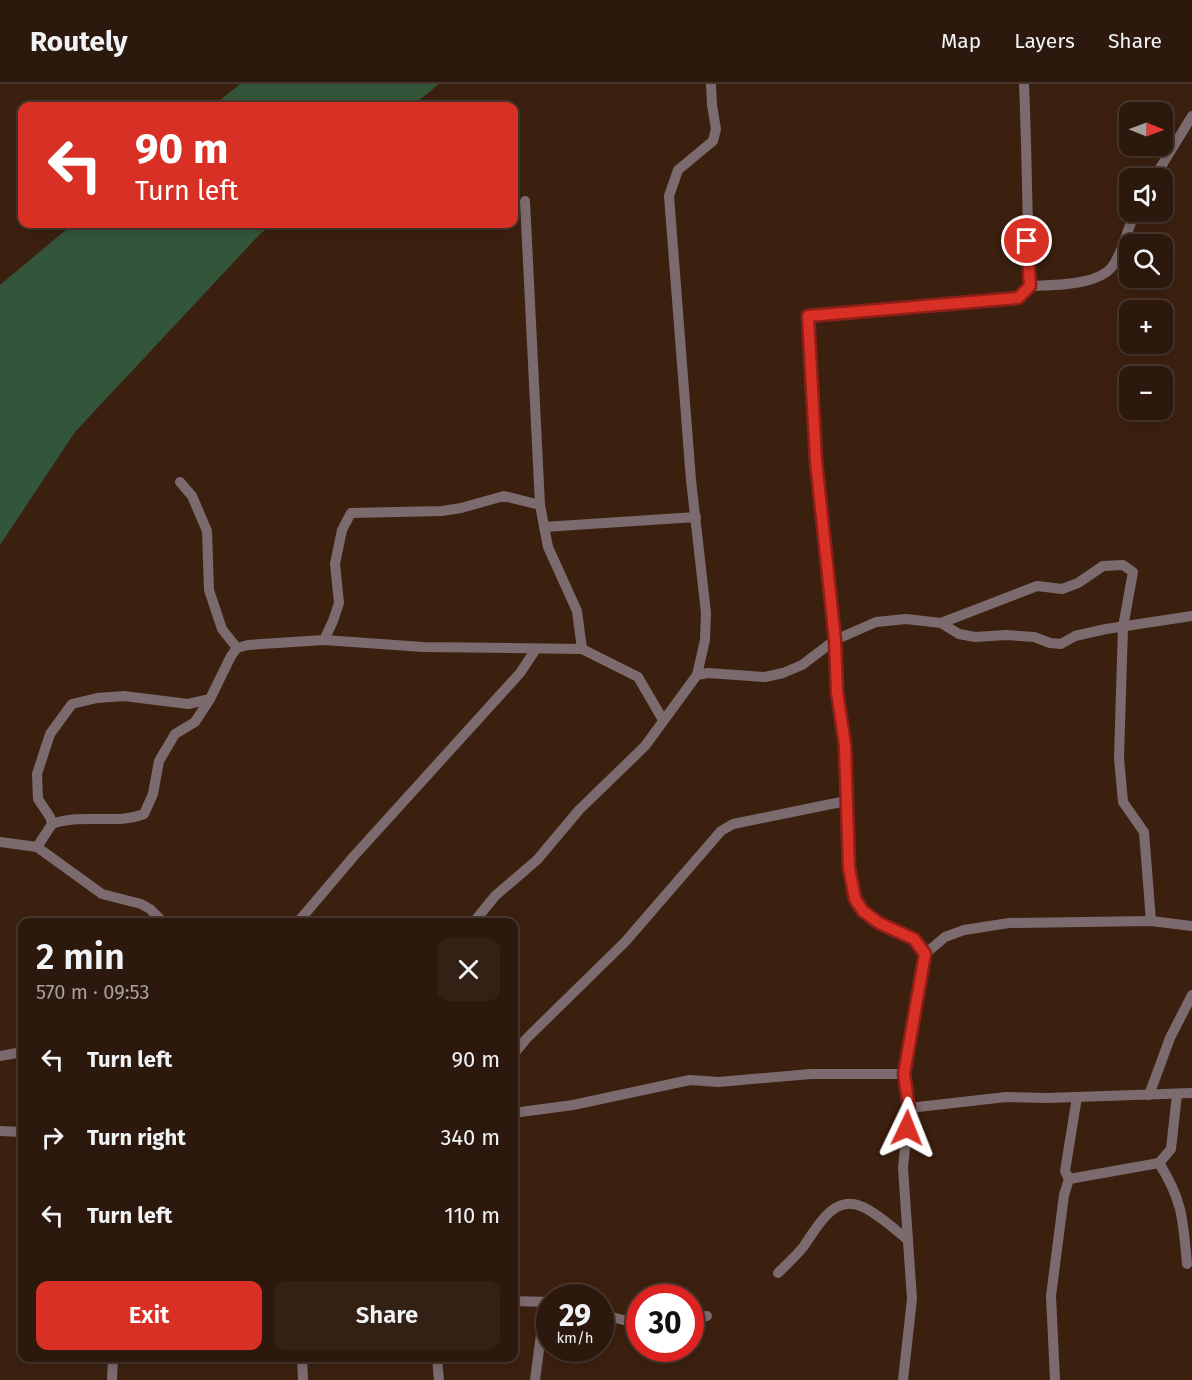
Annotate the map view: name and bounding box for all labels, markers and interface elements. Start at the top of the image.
text: Routely [30,25,128,58]
text: Map [941,28,981,54]
text: Layers [1014,28,1075,54]
text: Share [1108,28,1162,54]
north arrow [1119,102,1173,156]
map controls [1119,102,1173,420]
text: 90 m [135,124,229,174]
icon: left [36,126,114,204]
button: sound [1119,168,1173,222]
text: Turn left [135,175,238,207]
pin [1001,215,1052,266]
icon: arrive [1010,224,1043,257]
button: search [1119,234,1173,288]
button: + [1119,300,1173,354]
button: − [1119,366,1173,420]
text: 2 min [36,935,125,979]
button: close [437,938,500,1001]
text: 570 m · 09:53 [36,980,149,1004]
icon: left [36,1043,69,1076]
text: Turn left [87,1046,172,1073]
text: 90 m [451,1046,500,1073]
position arrow [875,1096,939,1160]
icon: right [36,1121,69,1154]
text: Turn right [87,1124,186,1151]
text: 340 m [440,1124,500,1151]
icon: left [36,1199,69,1232]
text: Turn left [87,1202,172,1229]
text: 110 m [444,1202,500,1229]
button: Exit [36,1281,262,1350]
button: Share [274,1281,500,1350]
speed limit sign: 30 [626,1284,704,1362]
text: 29 [559,1298,591,1334]
text: km/h [556,1329,594,1347]

